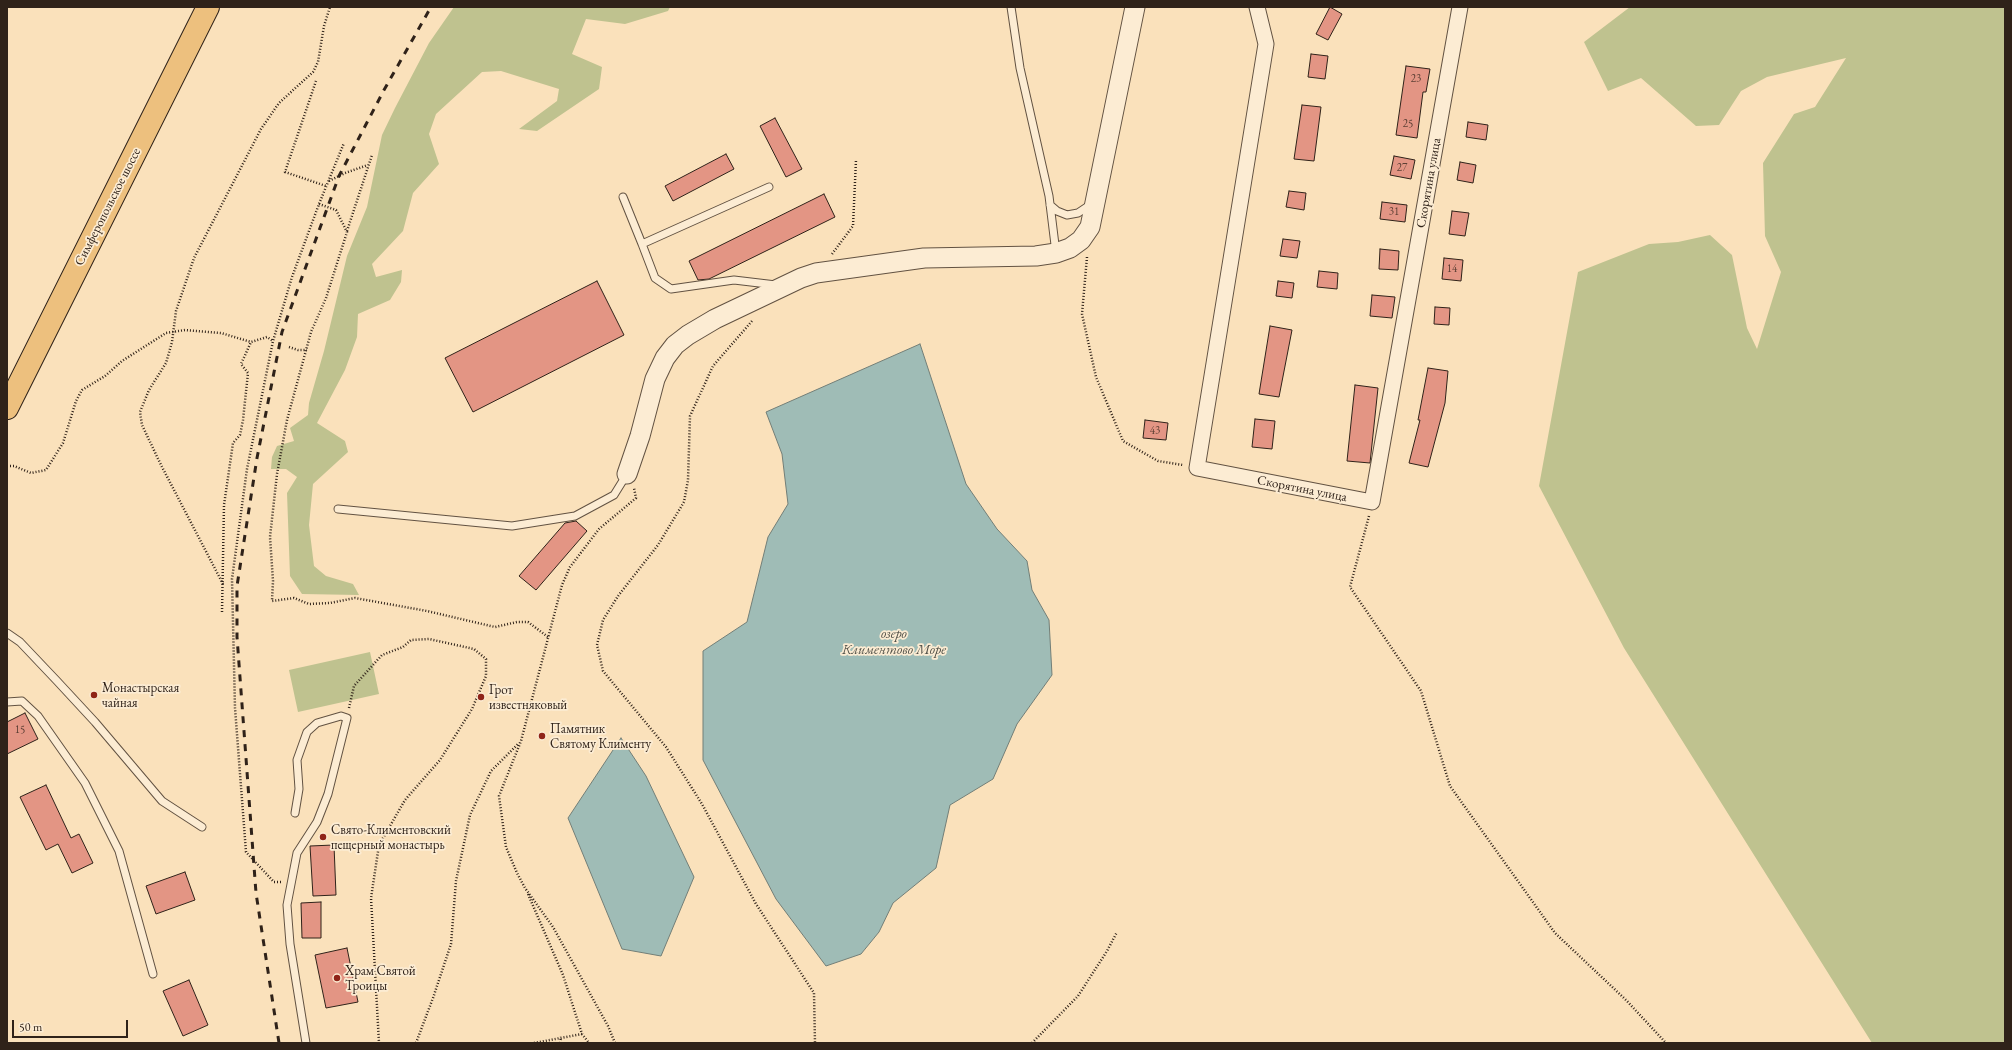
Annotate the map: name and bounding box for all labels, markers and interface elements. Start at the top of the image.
house number: 23 [1411,72,1421,86]
house number: 25 [1403,117,1413,131]
street label: Скорятина улица [1413,137,1445,229]
street label: Симферопольское шоссе [72,146,144,268]
house number: 27 [1397,161,1407,175]
house number: 31 [1389,205,1399,219]
house number: 14 [1447,262,1457,276]
house number: 43 [1150,424,1160,438]
street label: Скорятина улица [1256,473,1348,505]
water label: озеро Климентово Море [842,626,946,658]
place label: Монастырская чайная [102,680,179,711]
place label: Грот известняковый [489,682,567,713]
marker: Монастырская чайная [89,690,99,700]
marker: Грот известняковый [476,692,486,702]
place label: Памятник Святому Клименту [550,721,651,752]
house number: 15 [15,723,25,737]
marker: Памятник Святому Клименту [537,731,547,741]
place label: Свято-Климентовский пещерный монастырь [331,822,451,853]
marker: Свято-Климентовский пещерный монастырь [318,832,328,842]
place label: Храм Святой Троицы [345,963,416,994]
marker: Храм Святой Троицы [332,973,342,983]
scale bar [14,1012,130,1038]
text: 50 m [19,1019,42,1035]

